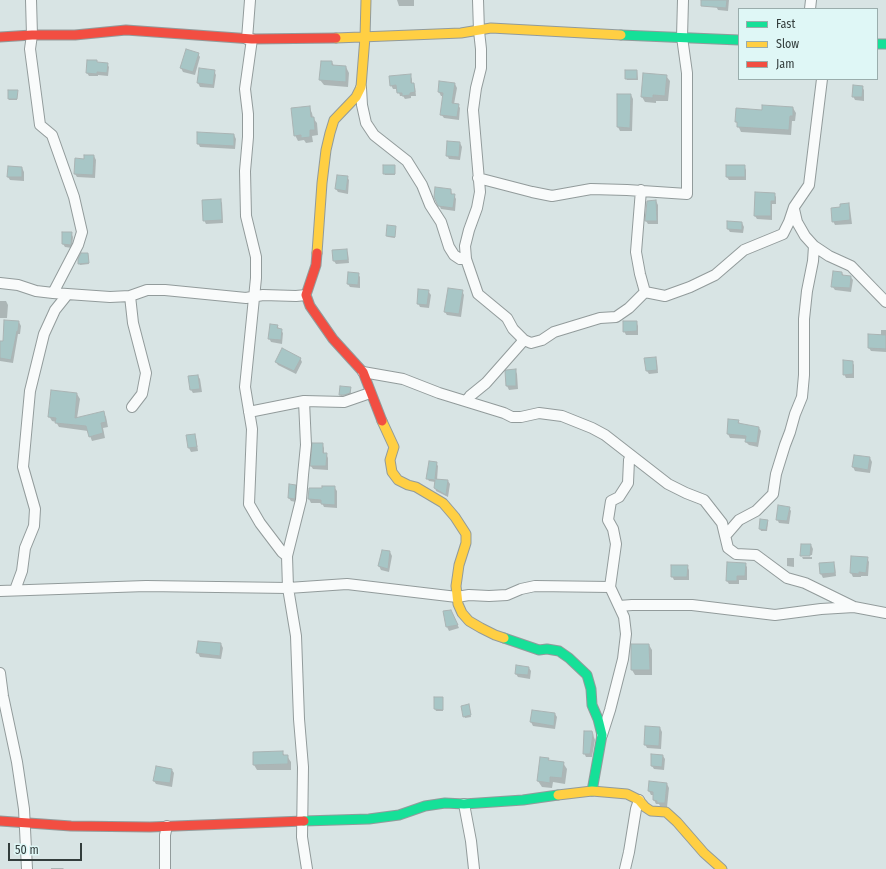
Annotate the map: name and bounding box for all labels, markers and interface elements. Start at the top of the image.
legend [738,8,878,80]
text: Fast [776,17,795,31]
text: Slow [776,37,799,51]
text: Jam [776,57,794,71]
scale bar [10,835,84,861]
text: 50 m [15,843,39,857]

